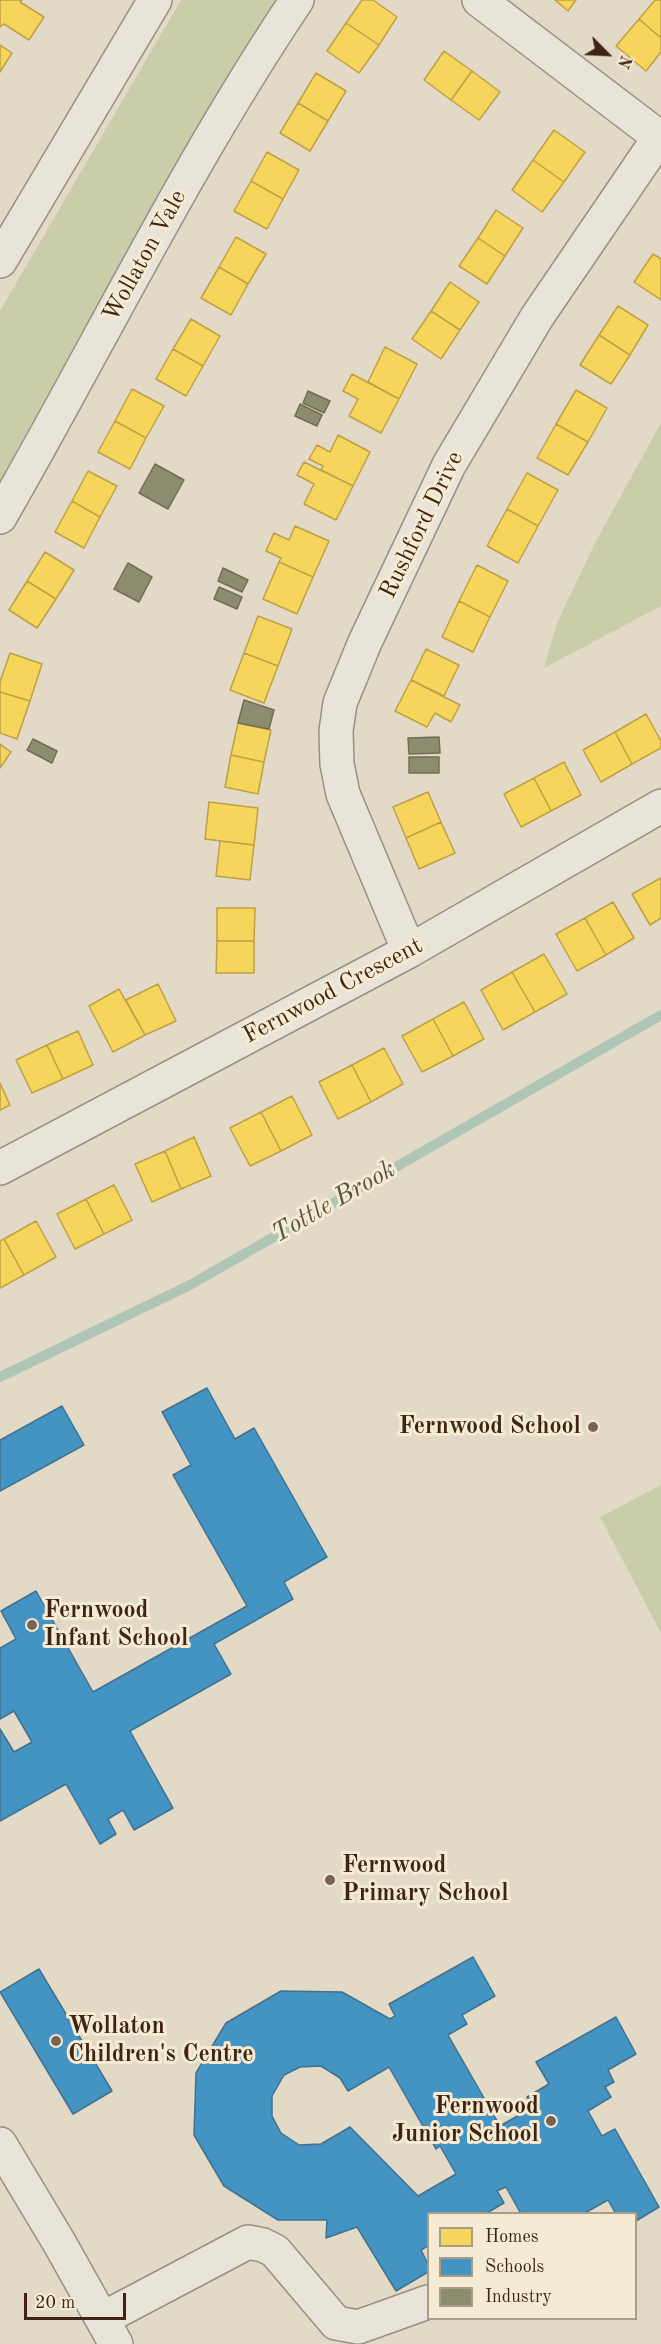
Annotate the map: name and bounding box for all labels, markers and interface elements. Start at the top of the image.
north arrow [577,24,637,84]
text: N [614,52,633,70]
street label: Wollaton Vale [97,185,193,327]
street label: Rushford Drive [374,447,470,603]
street label: Fernwood Crescent [238,932,428,1050]
water label: Tottle Brook [266,1154,402,1250]
place label: Fernwood School [399,1413,581,1441]
marker: Fernwood School [586,1420,600,1434]
place label: Fernwood Infant School [44,1597,188,1653]
marker: Fernwood Infant School [25,1618,39,1632]
place label: Fernwood Primary School [342,1852,509,1908]
marker: Fernwood Primary School [323,1873,337,1887]
place label: Wollaton Children's Centre [68,2013,254,2069]
marker: Wollaton Children's Centre [49,2034,63,2048]
place label: Fernwood Junior School [392,2093,539,2149]
marker: Fernwood Junior School [544,2114,558,2128]
legend [427,2212,637,2320]
text: Homes [485,2228,539,2246]
text: Schools [485,2258,544,2276]
scale bar [27,2281,129,2319]
text: Industry [485,2288,552,2306]
text: 20 m [35,2294,75,2312]

